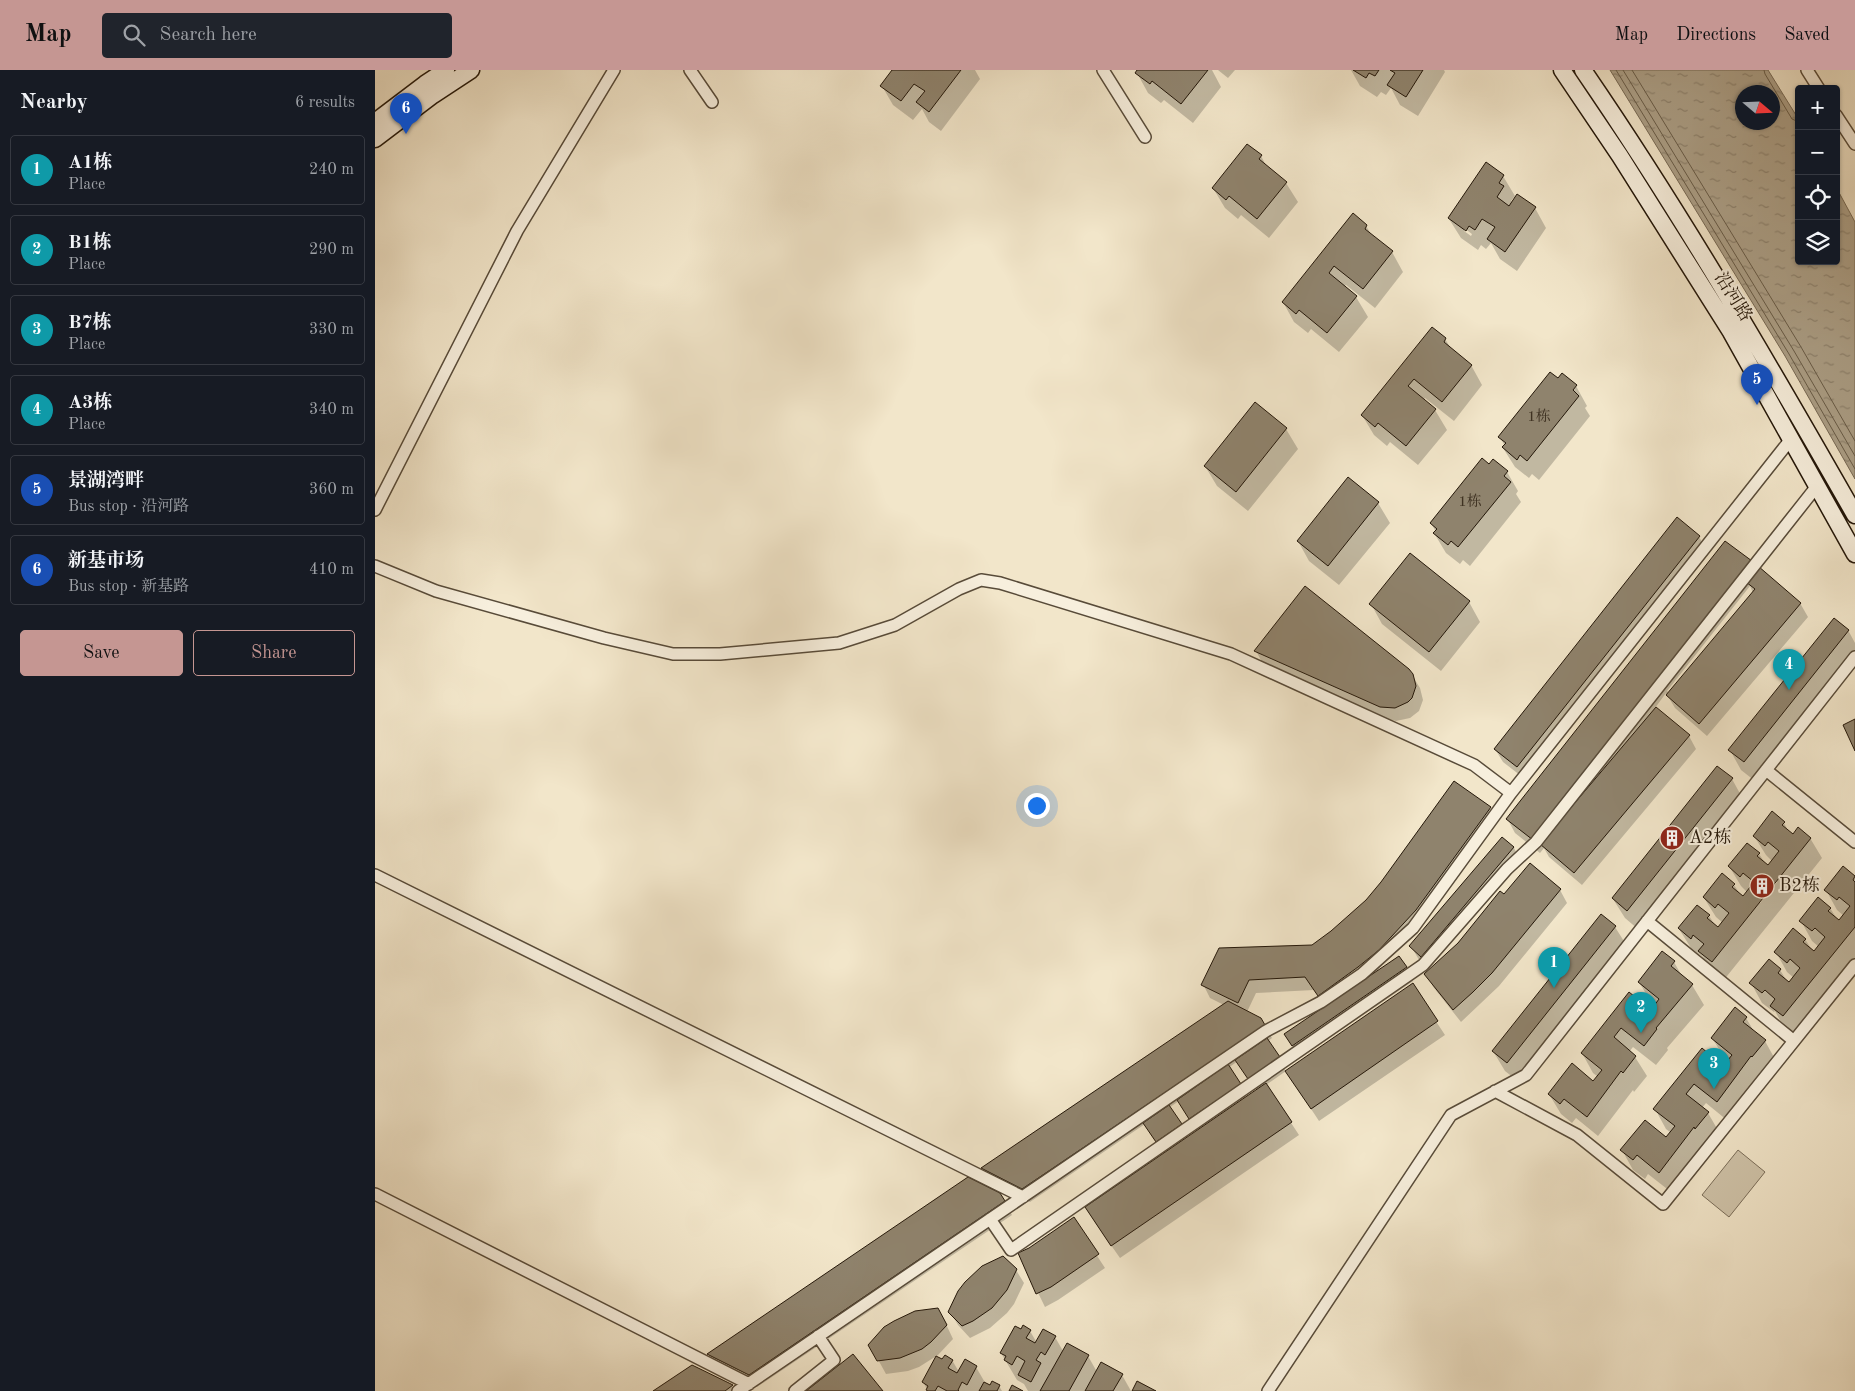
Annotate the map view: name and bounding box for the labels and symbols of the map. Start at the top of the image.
north arrow [1735,85,1780,130]
pin: 6 [390,93,422,134]
street label: 沿河路 [1711,268,1757,325]
pin: 5 [1741,364,1773,405]
house number: 1栋 [1527,408,1551,425]
house number: 1栋 [1458,493,1482,510]
pin: 4 [1773,649,1805,690]
your location [1024,793,1050,819]
building icon: A2栋 [1659,825,1685,851]
place label: A2栋 [1689,827,1731,847]
building icon: B2栋 [1749,873,1775,899]
place label: B2栋 [1779,875,1820,895]
pin: 1 [1538,947,1570,988]
pin: 2 [1625,992,1657,1033]
pin: 3 [1698,1048,1730,1089]

